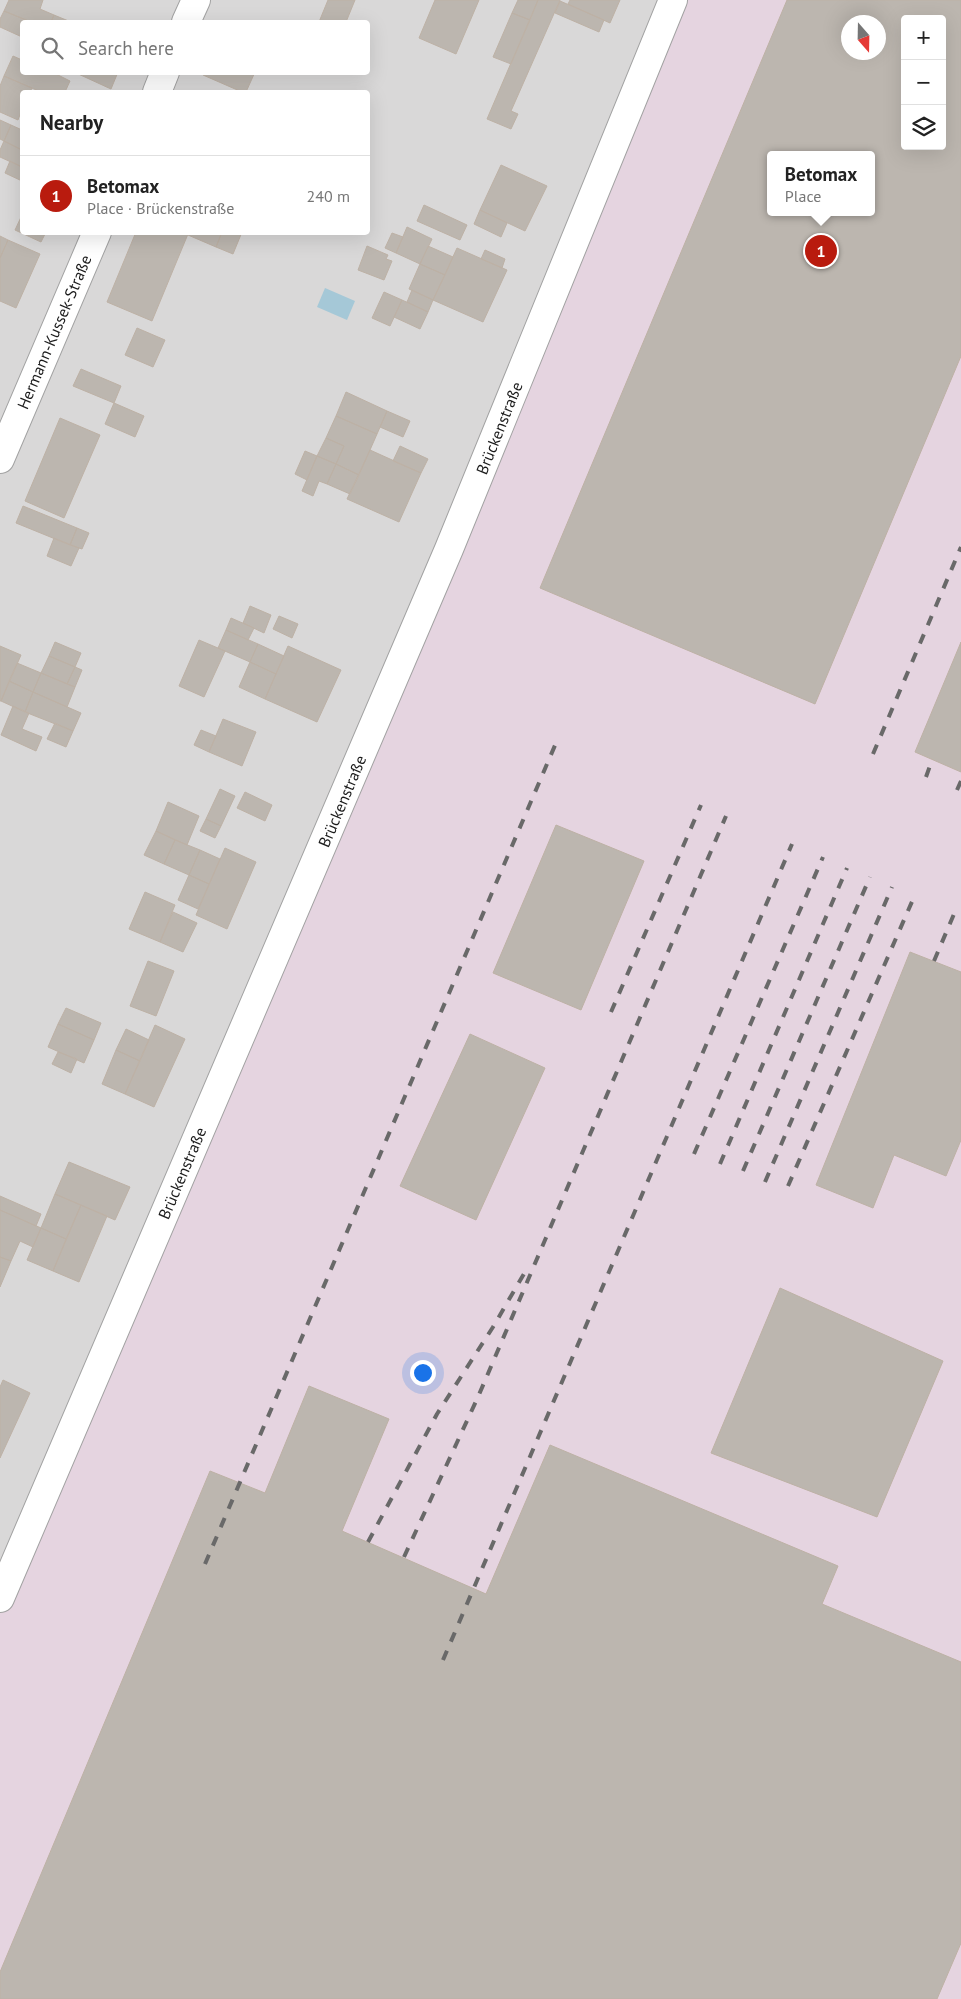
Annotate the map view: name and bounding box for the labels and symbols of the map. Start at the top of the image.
north arrow [841,15,886,60]
pin: 1 [805,232,837,270]
street label: Hermann-Kussek-Straße [12,252,96,412]
street label: Brückenstraße [471,379,527,477]
street label: Brückenstraße [314,752,370,850]
street label: Brückenstraße [154,1124,210,1222]
your location [410,1360,436,1386]

